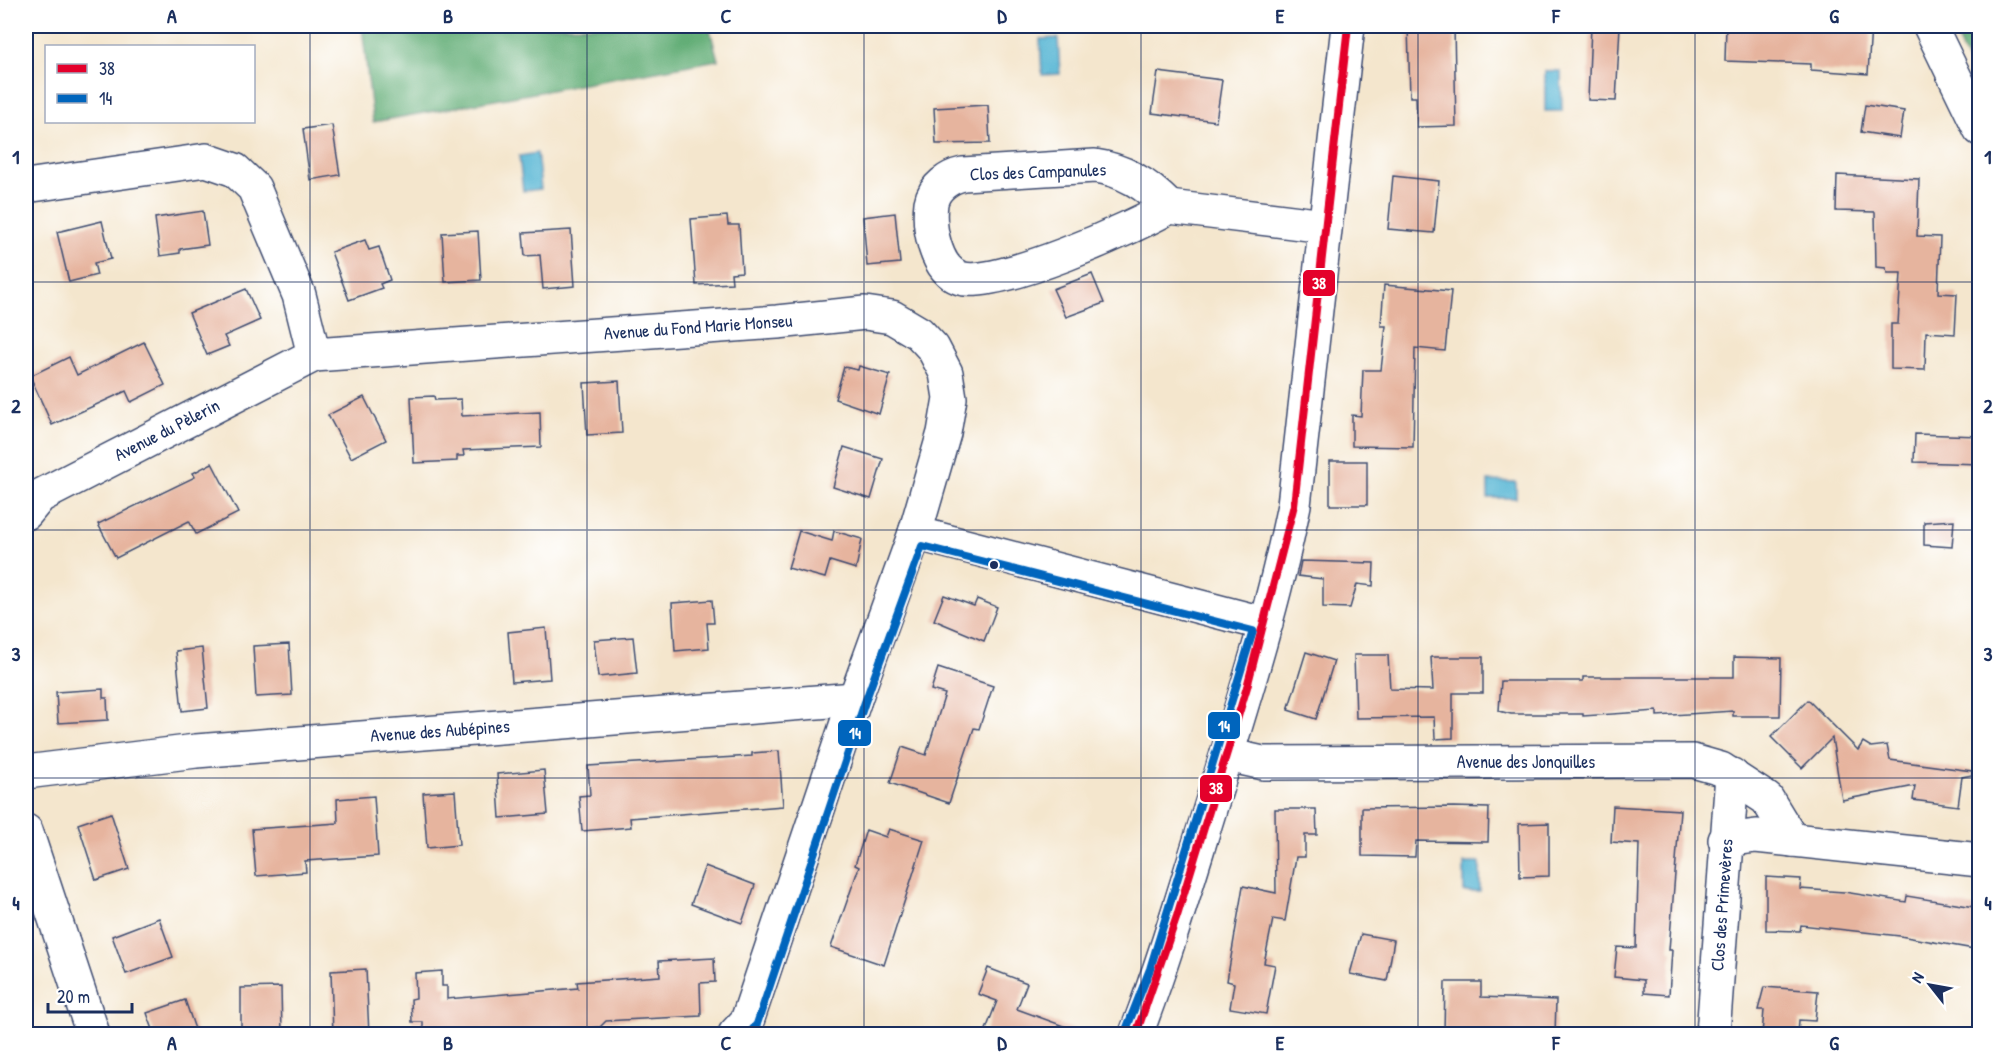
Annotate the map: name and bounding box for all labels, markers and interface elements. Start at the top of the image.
text: A [167,2,177,29]
text: B [443,2,453,29]
text: C [721,2,732,29]
text: D [997,2,1007,29]
text: E [1276,2,1285,29]
text: F [1551,2,1561,29]
text: G [1829,2,1839,29]
legend [45,45,255,123]
text: 38 [99,56,115,81]
text: 14 [99,86,113,111]
text: 1 [12,143,20,170]
text: 1 [1984,143,1992,170]
street label: Clos des Campanules [969,157,1107,186]
line badge: 38 [1302,269,1336,297]
text: 38 [1312,272,1326,294]
street label: Avenue du Fond Marie Monseu [603,307,793,346]
text: 2 [11,392,21,419]
street label: Avenue du Pèlerin [110,392,224,467]
text: 2 [1983,392,1993,419]
unlabelled marker [988,559,1000,571]
text: 3 [12,640,21,667]
text: 3 [1984,640,1993,667]
line badge: 14 [1207,711,1241,740]
street label: Avenue des Aubépines [369,713,511,748]
text: 14 [1218,715,1230,737]
line badge: 14 [837,719,872,747]
text: 14 [849,722,861,744]
street label: Avenue des Jonquilles [1457,749,1595,774]
line badge: 38 [1199,774,1233,803]
text: 38 [1209,777,1223,799]
street label: Clos des Primevères [1704,838,1739,972]
text: 4 [12,889,20,916]
text: 4 [1984,889,1992,916]
north arrow [1900,955,1960,1015]
text: N [1906,968,1929,987]
scale bar [48,976,132,1014]
text: 20 m [57,984,90,1009]
text: A [167,1029,177,1056]
text: B [443,1029,453,1056]
text: C [721,1029,732,1056]
text: D [997,1029,1007,1056]
text: E [1276,1029,1285,1056]
text: F [1551,1029,1561,1056]
text: G [1829,1029,1839,1056]

